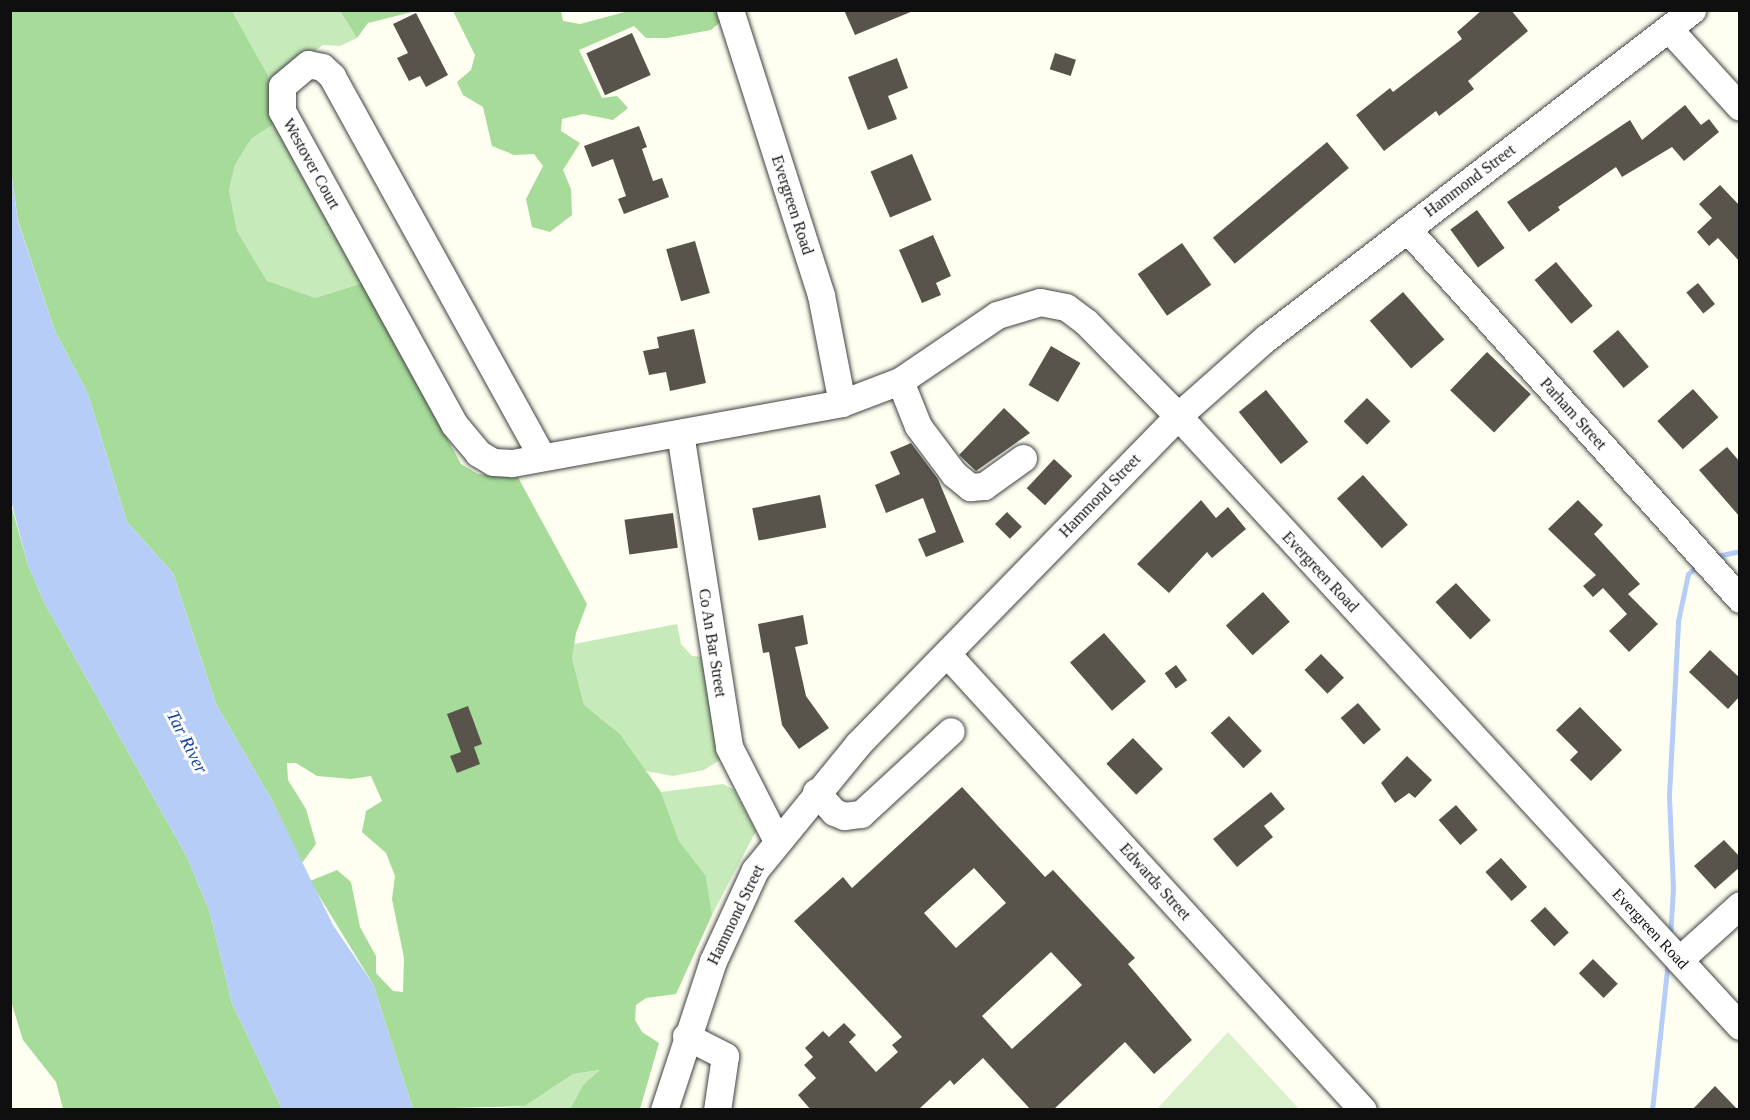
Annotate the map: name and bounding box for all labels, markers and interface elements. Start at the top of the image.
street label: Westover Court [278,115,344,213]
street label: Hammond Street [1421,141,1519,221]
street label: Evergreen Road [767,153,817,257]
street label: Parham Street [1536,374,1610,454]
street label: Hammond Street [1055,450,1145,542]
street label: Evergreen Road [1278,528,1362,616]
street label: Co An Bar Street [694,587,730,699]
water label: Tar River [162,707,212,777]
street label: Edwards Street [1115,839,1195,925]
street label: Hammond Street [704,862,768,968]
street label: Evergreen Road [1608,885,1692,973]

